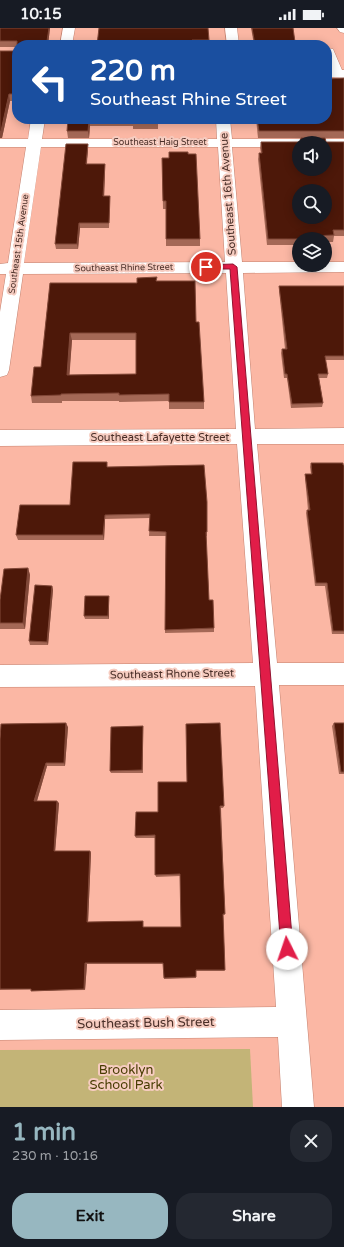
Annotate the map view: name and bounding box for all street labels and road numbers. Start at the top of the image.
street label: Southeast 16th Avenue [217,132,239,256]
street label: Southeast Haig Street [113,137,207,148]
street label: Southeast 15th Avenue [7,194,31,294]
street label: Southeast Rhine Street [75,262,174,274]
street label: Southeast Lafayette Street [90,431,230,444]
street label: Southeast Rhone Street [110,666,234,682]
street label: Southeast Bush Street [77,1014,215,1032]

